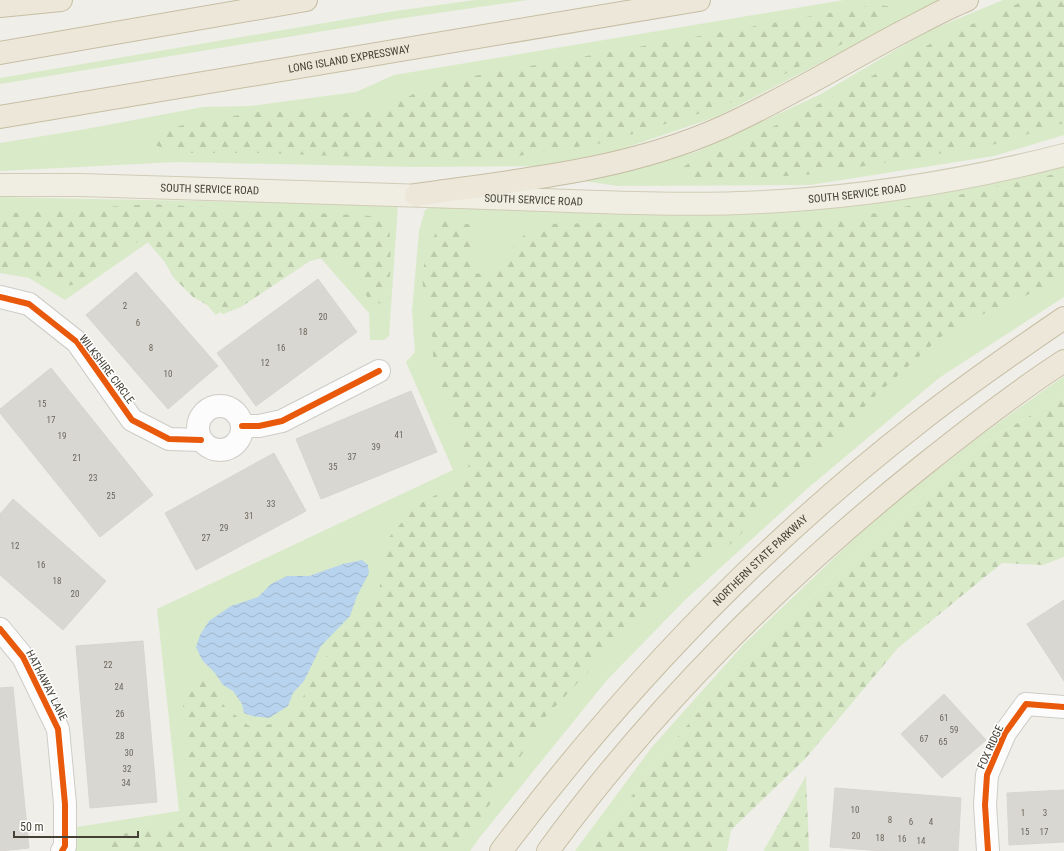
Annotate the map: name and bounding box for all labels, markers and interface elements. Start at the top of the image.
street label: LONG ISLAND EXPRESSWAY [287,42,411,76]
street label: SOUTH SERVICE ROAD [160,181,259,197]
street label: SOUTH SERVICE ROAD [808,181,907,206]
street label: SOUTH SERVICE ROAD [484,192,583,209]
house number: 2 [123,301,128,311]
house number: 20 [319,312,327,322]
house number: 6 [136,318,140,328]
house number: 18 [299,327,307,337]
street label: WILKSHIRE CIRCLE [76,332,137,407]
house number: 8 [149,343,153,353]
house number: 16 [277,343,285,353]
house number: 12 [261,358,270,368]
house number: 10 [164,369,172,379]
house number: 15 [38,399,47,409]
house number: 17 [47,415,56,425]
house number: 41 [395,430,403,440]
house number: 19 [58,431,66,441]
house number: 39 [372,442,380,452]
house number: 37 [348,452,357,462]
house number: 21 [73,453,81,463]
house number: 35 [329,462,338,472]
house number: 23 [89,473,97,483]
house number: 25 [107,491,116,501]
house number: 33 [267,499,275,509]
house number: 31 [245,511,253,521]
street label: NORTHERN STATE PARKWAY [710,512,811,609]
house number: 29 [220,523,228,533]
house number: 27 [202,533,211,543]
house number: 12 [11,541,20,551]
house number: 16 [37,560,45,570]
house number: 18 [53,576,61,586]
house number: 20 [71,589,79,599]
street label: HATHAWAY LANE [23,648,70,723]
house number: 22 [104,660,113,670]
house number: 24 [115,682,124,692]
house number: 26 [116,709,124,719]
house number: 61 [940,713,948,723]
street label: FOX RIDGE [975,723,1007,771]
house number: 59 [950,725,958,735]
house number: 28 [116,731,124,741]
house number: 67 [920,734,929,744]
house number: 65 [939,737,948,747]
house number: 30 [125,748,133,758]
house number: 32 [123,764,132,774]
house number: 34 [122,778,131,788]
house number: 10 [851,805,859,815]
house number: 1 [1021,808,1025,818]
house number: 3 [1043,808,1047,818]
scale bar [14,813,138,839]
house number: 8 [888,815,892,825]
house number: 6 [909,817,913,827]
house number: 4 [929,817,934,827]
text: 50 m [20,820,44,834]
house number: 15 [1021,827,1030,837]
house number: 17 [1040,827,1049,837]
house number: 20 [852,831,860,841]
house number: 18 [876,833,884,843]
house number: 16 [898,834,906,844]
house number: 14 [917,836,926,846]

